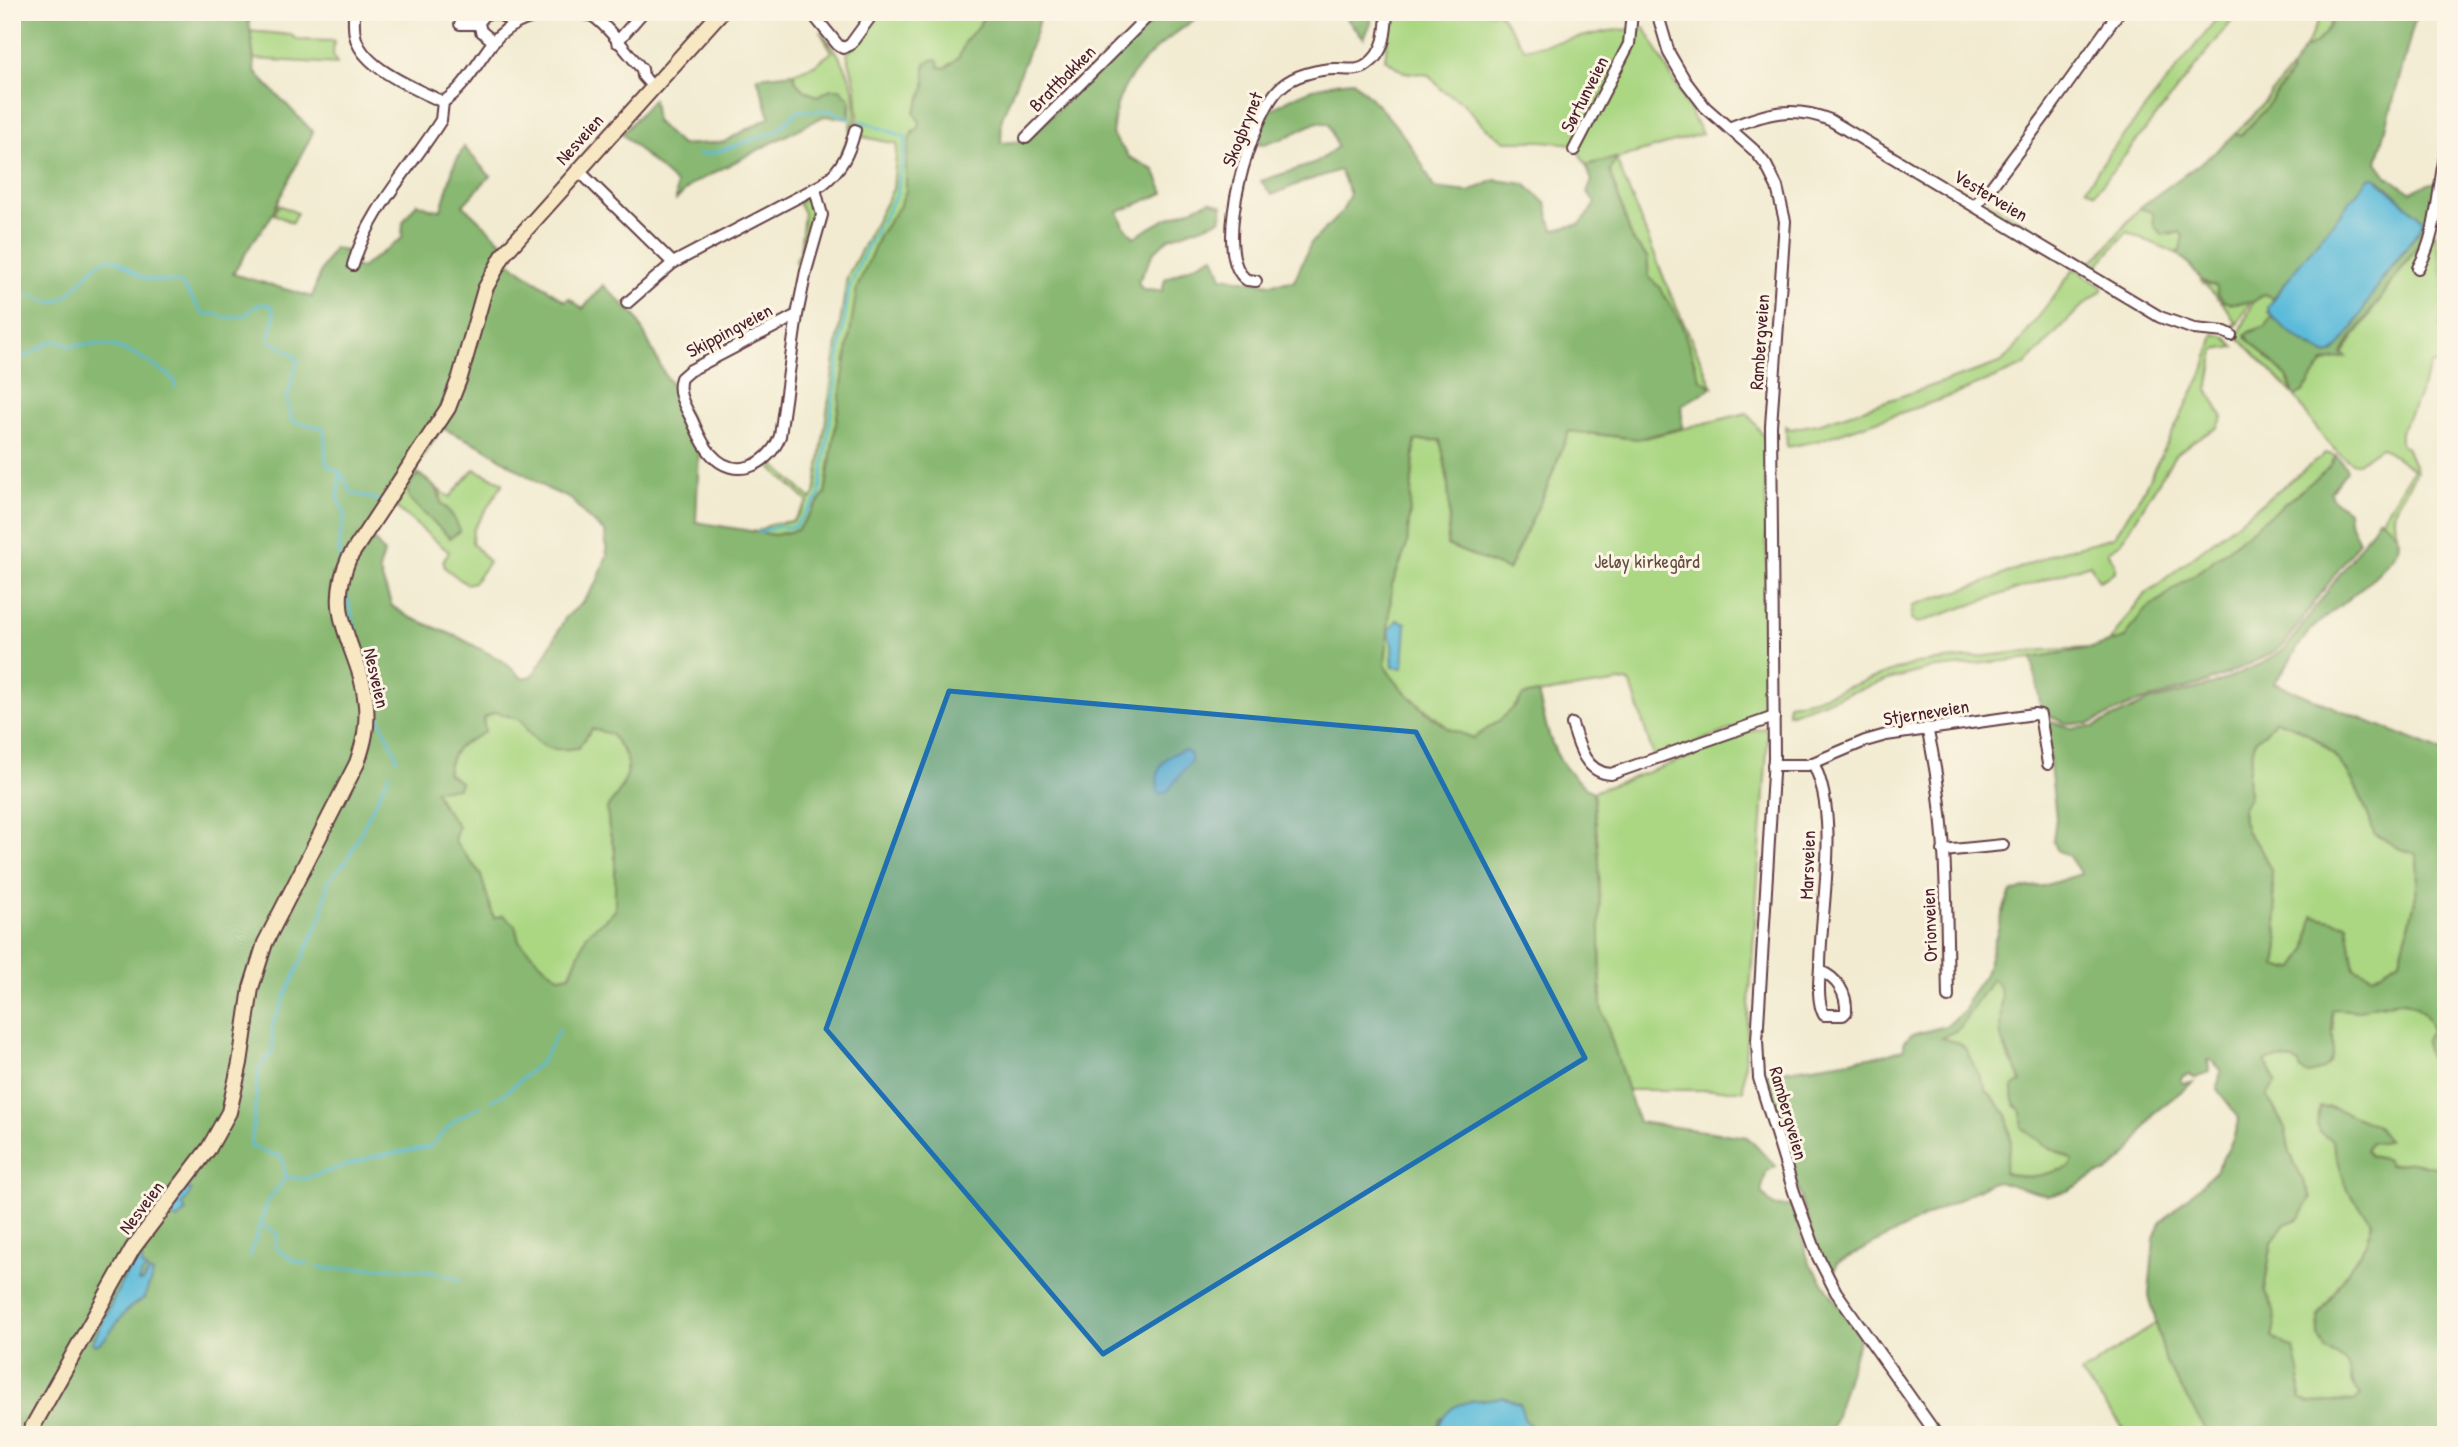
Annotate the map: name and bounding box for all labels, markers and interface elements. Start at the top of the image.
street label: Brattbakken [1023,39,1101,117]
street label: Sørtunveien [1554,51,1614,137]
street label: Skogbrynet [1215,87,1269,170]
street label: Nesveien [549,108,609,170]
street label: Vesterveien [1949,163,2033,227]
street label: Rambergveien [1743,293,1775,391]
street label: Skippingveien [681,296,777,364]
park label: Jeløy kirkegård [1594,548,1700,574]
street label: Nesveien [358,646,396,710]
street label: Stjerneveien [1881,692,1971,732]
street label: Marsveien [1793,830,1821,900]
street label: Orionveien [1915,888,1943,962]
street label: Rambergveien [1763,1063,1815,1163]
street label: Nesveien [112,1175,170,1239]

